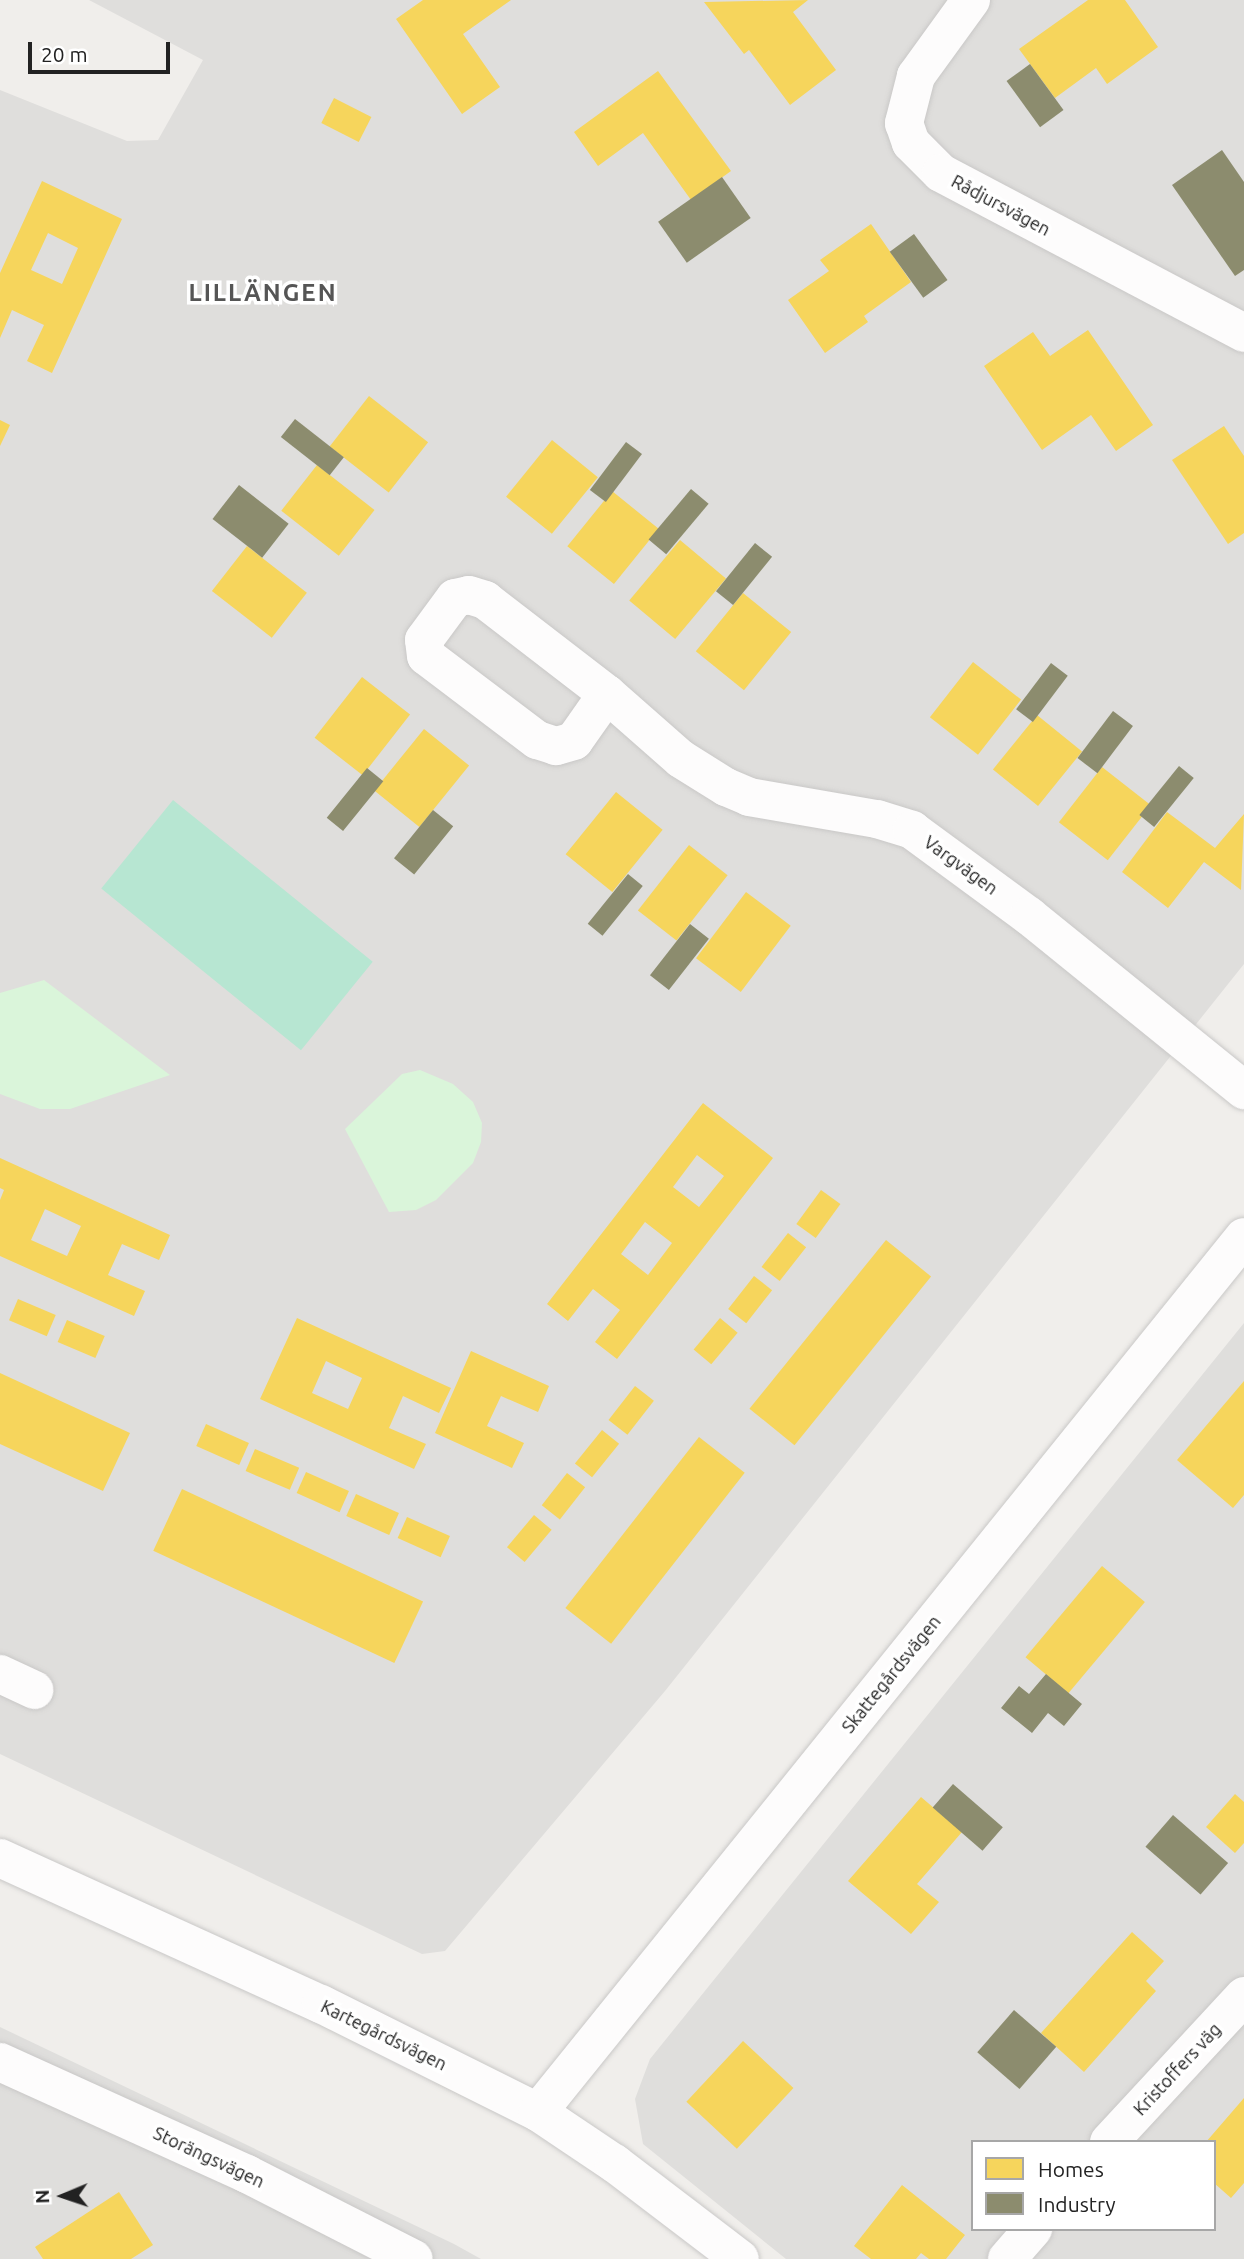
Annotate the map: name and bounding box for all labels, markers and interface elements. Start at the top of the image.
scale bar [32,28,173,72]
text: 20 m [41,42,88,66]
street label: Rådjursvägen [948,170,1054,240]
district label: LILLÄNGEN [190,279,336,307]
street label: Vargvägen [920,831,1002,899]
street label: Skattegårdsvägen [837,1611,945,1737]
street label: Kartegårdsvägen [318,1995,450,2075]
street label: Kristoffers väg [1129,2018,1225,2120]
street label: Storängsvägen [150,2122,268,2192]
legend [971,2140,1216,2231]
text: Homes [1038,2157,1104,2181]
north arrow [28,2161,98,2231]
text: N [31,2189,53,2204]
text: Industry [1038,2192,1116,2216]

